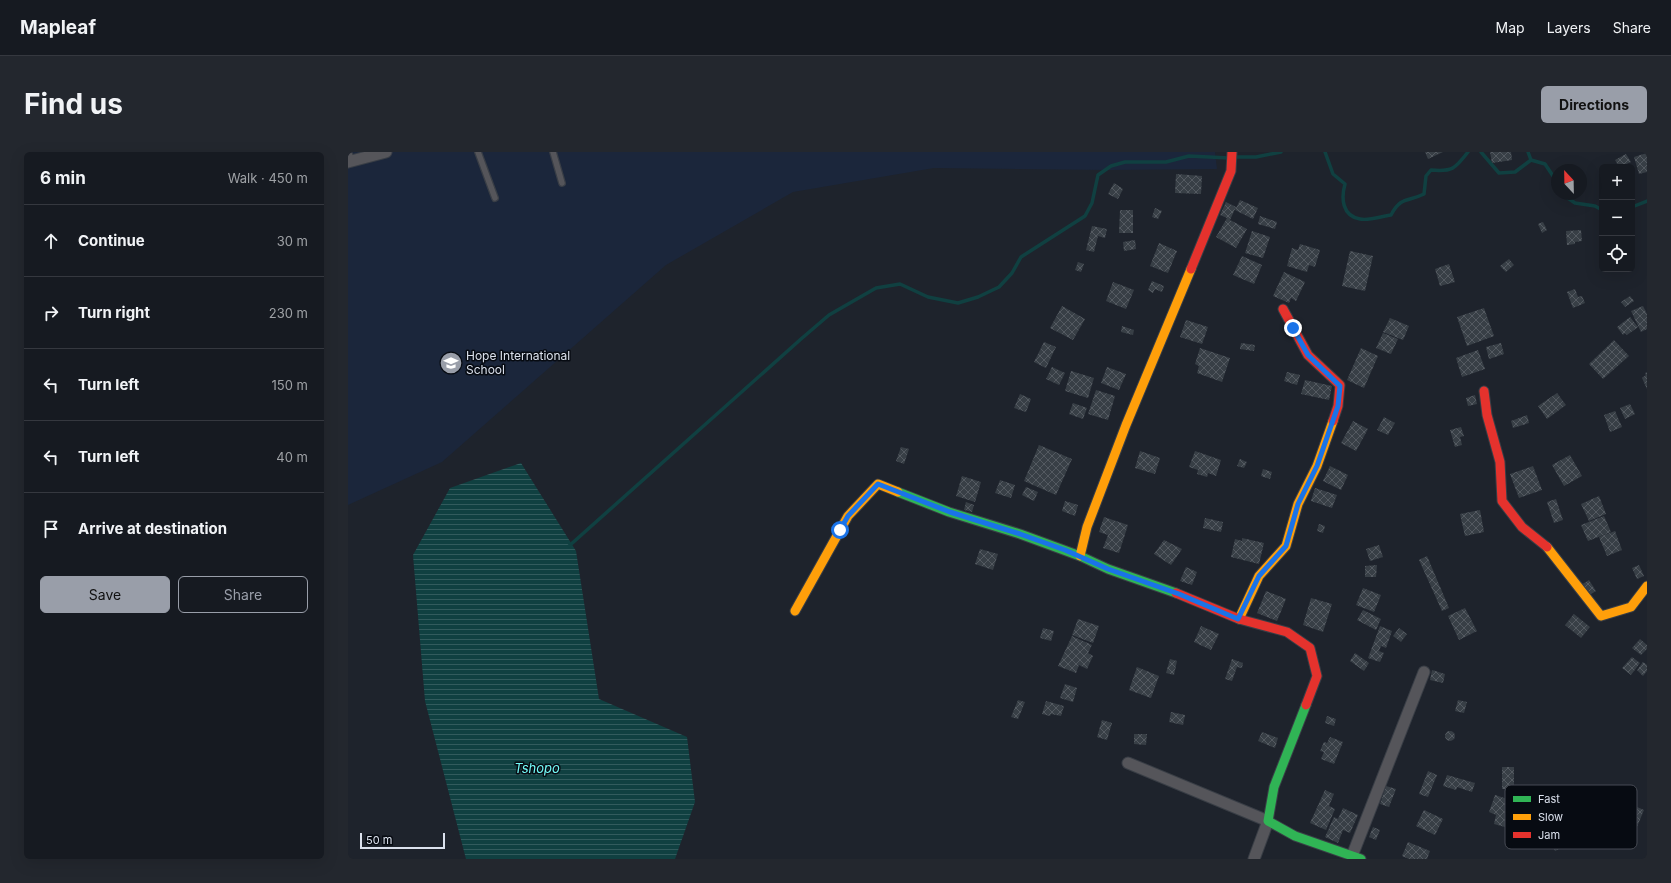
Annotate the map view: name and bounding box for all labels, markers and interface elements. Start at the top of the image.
text: Mapleaf [20,16,96,39]
text: Map [1496,19,1525,36]
text: Layers [1547,19,1591,36]
text: Share [1613,19,1651,36]
button: Directions [1541,86,1647,123]
text: Find us [24,87,123,121]
north arrow [1551,164,1587,200]
map controls [1599,164,1635,272]
button: + [1599,164,1635,200]
text: 6 min [40,168,86,188]
text: Walk · 450 m [228,170,308,186]
button: − [1599,200,1635,236]
icon: ahead [40,230,62,252]
text: Continue [78,231,145,250]
text: 30 m [277,233,308,249]
button: locate [1599,236,1635,272]
icon: right [40,302,62,324]
text: Turn right [78,303,150,322]
text: 230 m [269,305,308,321]
route end [1284,319,1302,337]
place label: Hope International School [466,348,570,377]
school or university icon: Hope International School [438,350,464,376]
icon: left [40,374,62,396]
text: Turn left [78,375,139,394]
text: 150 m [272,377,308,393]
icon: left [40,446,62,468]
text: Turn left [78,447,139,466]
text: 40 m [276,449,308,465]
icon: arrive [40,518,62,540]
text: Arrive at destination [78,519,227,538]
route start [831,521,849,539]
button: Save [40,576,170,613]
button: Share [178,576,308,613]
water label: Tshopo [514,760,560,776]
legend [1505,785,1637,849]
text: Fast [1538,792,1560,806]
text: Slow [1538,810,1563,824]
text: Jam [1538,828,1560,842]
scale bar [360,831,445,850]
text: 50 m [366,833,392,847]

